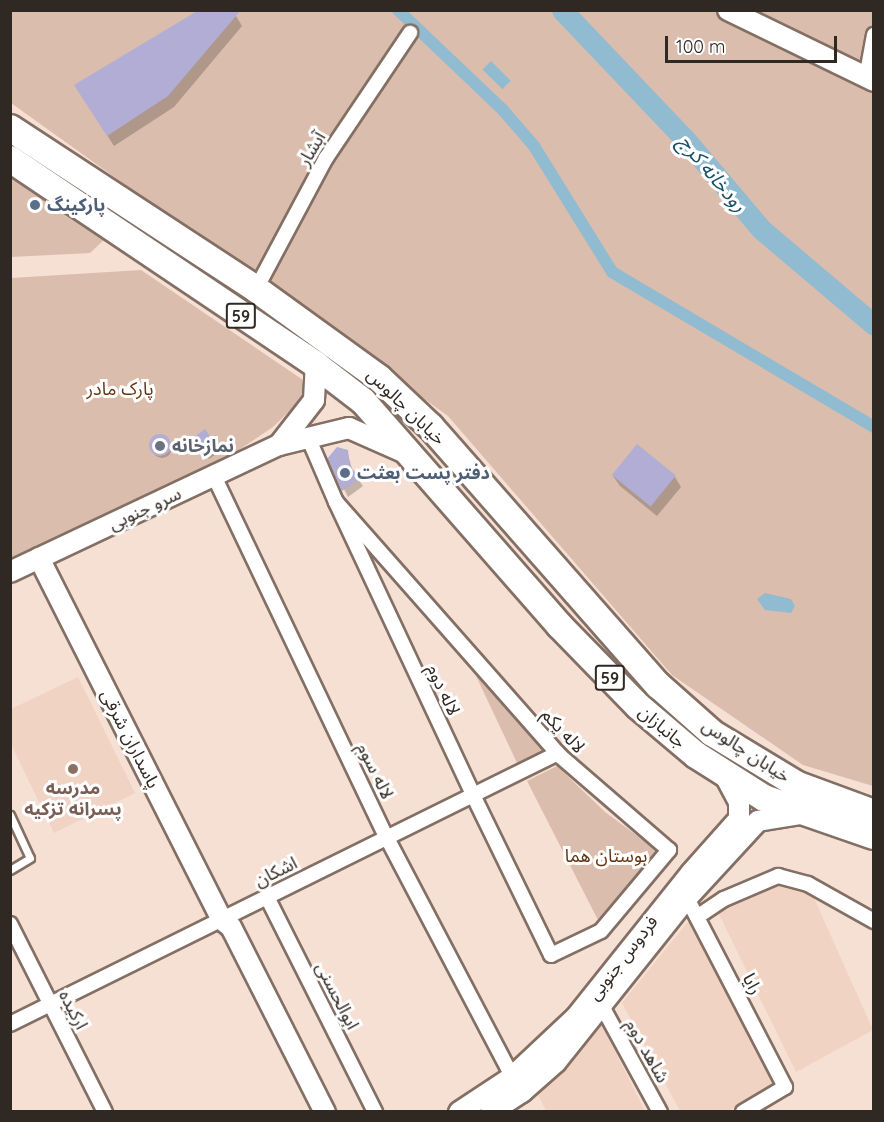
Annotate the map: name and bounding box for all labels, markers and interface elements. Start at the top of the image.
scale bar [668,24,840,62]
text: 100 m [676,35,725,58]
street label: آبشار [293,128,331,170]
water label: رودخانه کرج [674,130,752,216]
place label: پارکینگ [47,194,105,216]
marker: پارکینگ [28,198,42,212]
road number: 59 [224,303,258,329]
street label: خیابان چالوس [362,364,450,450]
park label: پارک مادر [86,378,154,400]
place label: نمازخانه [172,435,234,457]
marker: نمازخانه [153,439,167,453]
place label: دفتر پست بعثت [357,462,490,484]
marker: دفتر پست بعثت [338,466,352,480]
street label: سرو جنوبی [105,483,185,535]
street label: لاله دوم [422,661,464,719]
road number: 59 [594,665,626,691]
street label: پاسداران شرقی [96,686,164,792]
street label: جانبازان [634,701,690,753]
street label: لاله یکم [537,704,589,758]
street label: خیابان چالوس [698,715,794,787]
street label: لاله سوم [352,739,398,803]
marker: مدرسه پسرانه تزکیه [66,762,80,776]
place label: مدرسه پسرانه تزکیه [24,778,122,820]
park label: بوستان هما [565,845,647,867]
street label: اشکان [251,852,301,892]
street label: فردوس جنوبی [583,911,663,1005]
street label: ابوالحسنی [311,959,363,1033]
street label: رایا [738,970,766,998]
street label: ارکیده [54,987,92,1033]
street label: شاهد دوم [621,1015,673,1087]

